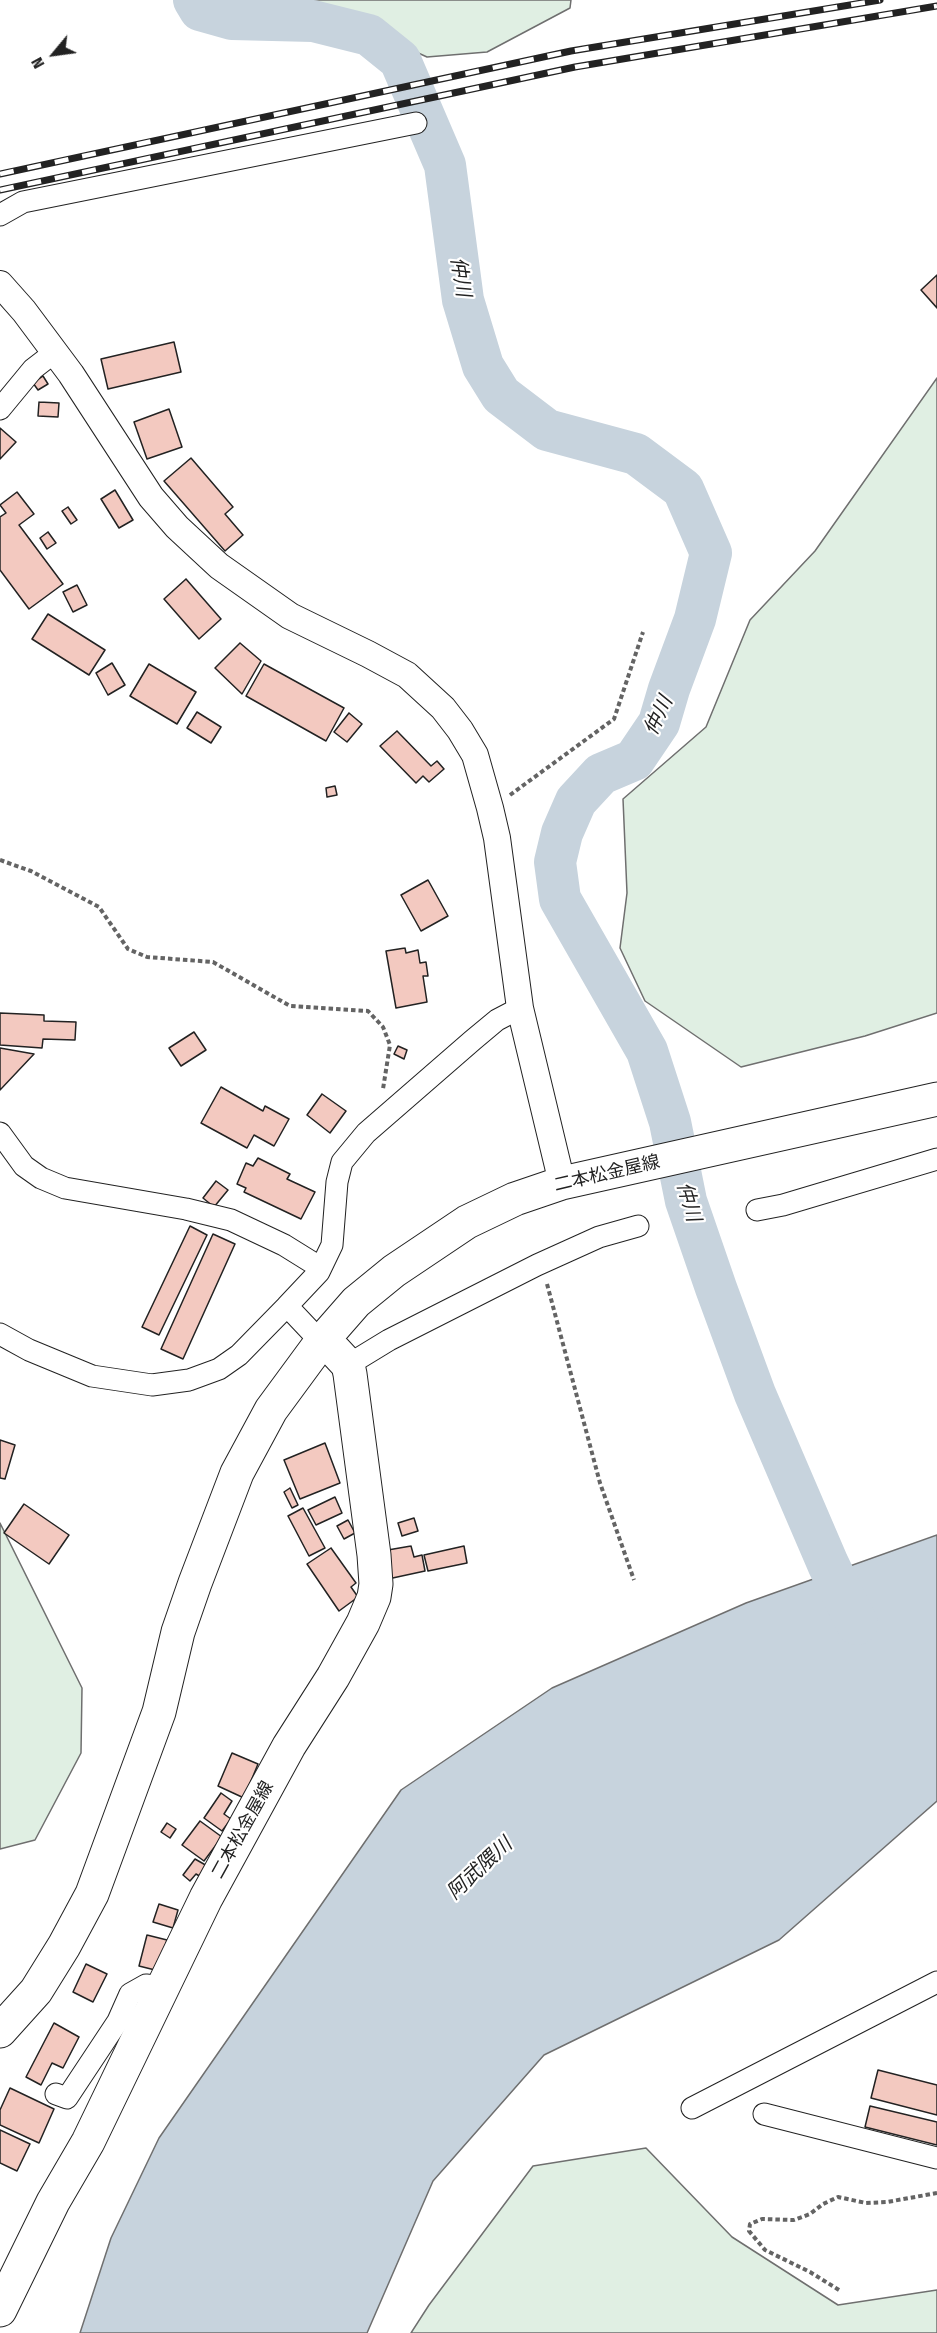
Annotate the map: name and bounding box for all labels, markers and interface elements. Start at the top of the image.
north arrow [24,24,84,84]
text: N [27,54,48,72]
water label: 仲川 [445,255,475,299]
water label: 仲川 [640,693,678,739]
street label: 二本松金屋線 [552,1151,662,1197]
water label: 仲川 [671,1179,705,1225]
street label: 二本松金屋線 [207,1778,279,1882]
water label: 阿武隈川 [443,1833,517,1905]

